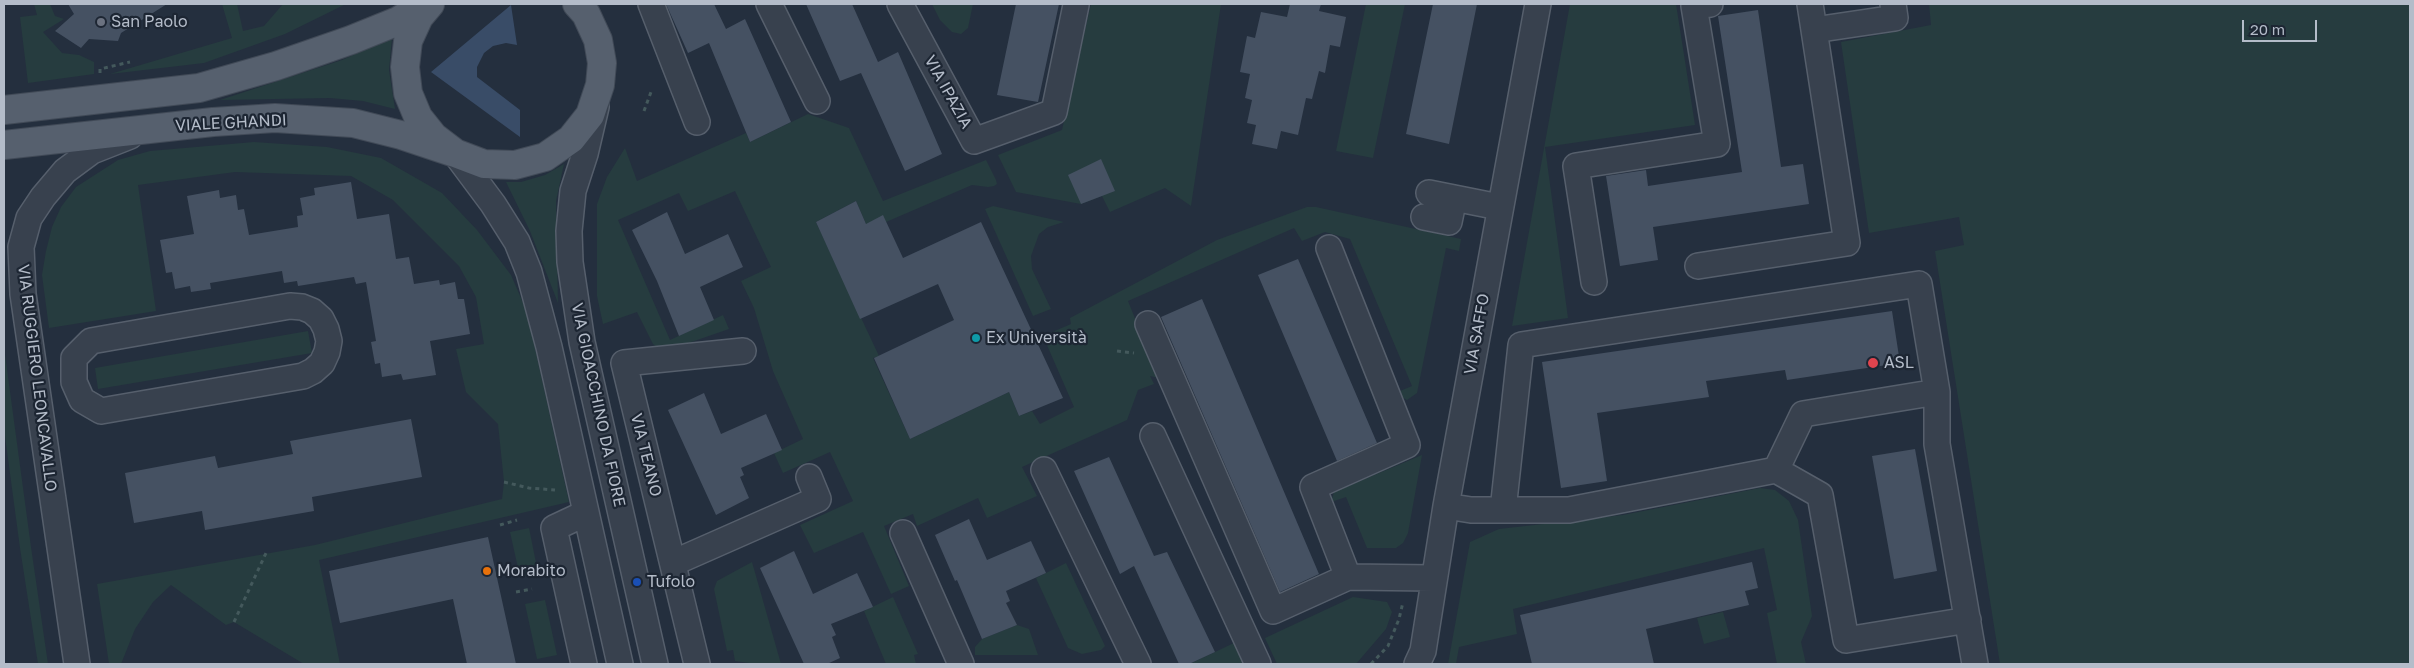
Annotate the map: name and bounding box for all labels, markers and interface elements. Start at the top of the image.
scale bar [2244,10,2319,42]
place label: San Paolo [111,12,188,32]
marker: San Paolo [95,16,107,28]
text: 20 m [2250,20,2285,38]
street label: VIA IPAZIA [920,52,976,132]
street label: VIALE GHANDI [175,110,287,136]
street label: VIA RUGGIERO LEONCAVALLO [14,263,60,493]
street label: VIA SAFFO [1460,292,1494,376]
street label: VIA GIOACCHINO DA FIORE [567,301,629,509]
place label: Ex Università [986,328,1087,348]
marker: Ex Università [970,332,982,344]
place label: ASL [1884,353,1914,373]
marker: ASL [1866,356,1880,370]
street label: VIA TEANO [626,412,666,498]
place label: Morabito [497,561,566,581]
marker: Morabito [481,565,493,577]
place label: Tufolo [647,572,695,592]
marker: Tufolo [631,576,643,588]

